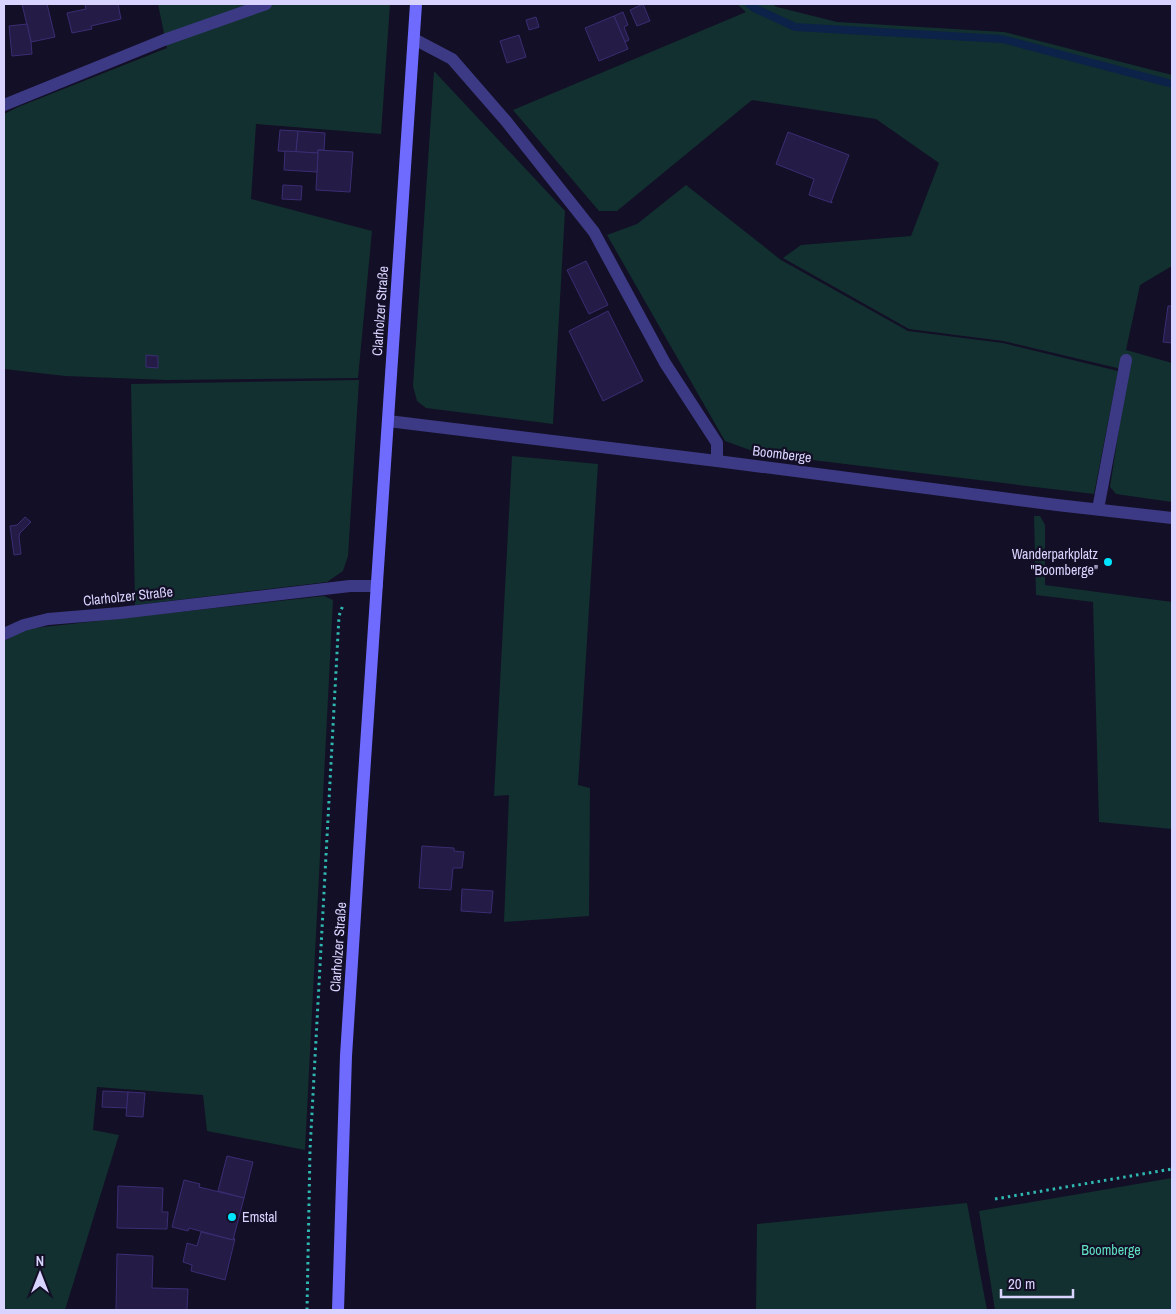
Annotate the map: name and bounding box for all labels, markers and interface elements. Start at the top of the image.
street label: Clarholzer Straße [368,266,392,356]
street label: Boomberge [751,441,813,467]
place label: Wanderparkplatz "Boomberge" [1012,545,1098,579]
marker: Wanderparkplatz "Boomberge" [1102,556,1114,568]
street label: Clarholzer Straße [82,582,174,610]
street label: Clarholzer Straße [326,902,350,992]
place label: Emstal [242,1208,277,1226]
marker: Emstal [226,1211,238,1223]
park label: Boomberge [1081,1241,1141,1259]
north arrow [15,1249,65,1299]
text: N [36,1252,44,1270]
scale bar [1001,1266,1074,1298]
text: 20 m [1008,1273,1035,1294]

